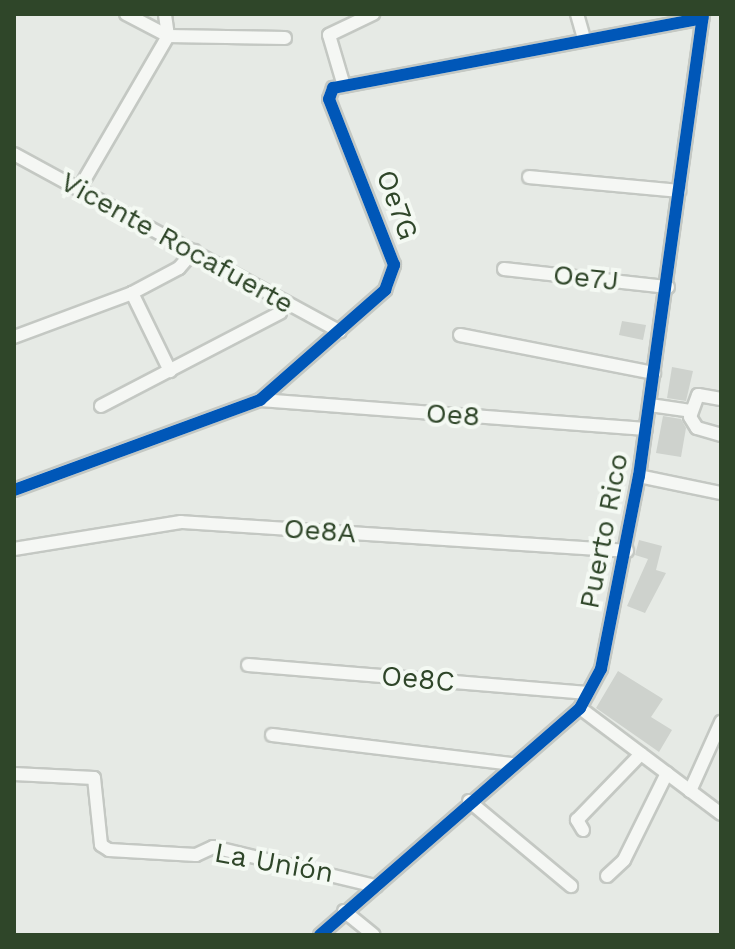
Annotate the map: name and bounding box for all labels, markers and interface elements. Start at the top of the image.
street label: Vicente Rocafuerte [55,165,299,321]
street label: Oe7G [369,165,425,245]
street label: Oe7J [551,258,621,298]
street label: Oe8 [425,396,481,434]
street label: Puerto Rico [572,450,636,612]
street label: Oe8A [283,512,357,550]
street label: Oe8C [380,659,456,699]
street label: La Unión [212,836,336,890]

